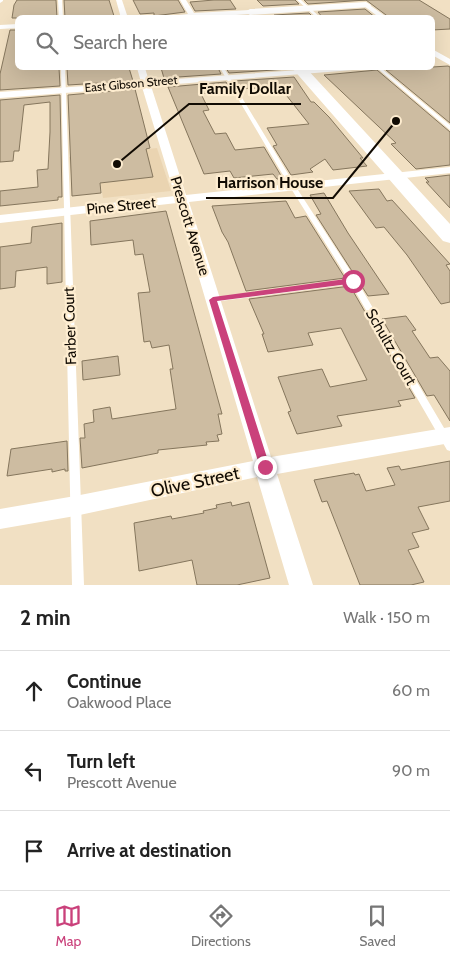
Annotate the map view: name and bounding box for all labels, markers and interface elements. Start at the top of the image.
search box [15,15,435,70]
icon: search [33,29,61,57]
text: Search here [73,31,167,54]
street label: East Gibson Street [84,72,178,95]
callout: Family Dollar [189,73,301,104]
text: Family Dollar [199,79,292,98]
callout: Harrison House [206,167,333,198]
text: Harrison House [217,173,323,192]
street label: Prescott Avenue [166,174,214,278]
street label: Pine Street [85,193,157,219]
route start [342,270,365,293]
street label: Farber Court [60,287,80,365]
street label: Schultz Court [362,305,420,389]
route end [254,456,277,479]
street label: Olive Street [149,462,241,502]
text: 2 min [20,605,71,630]
text: Walk · 150 m [343,608,430,627]
text: Continue [67,670,141,693]
icon: ahead [20,677,48,705]
text: 60 m [392,681,430,700]
text: Oakwood Place [67,693,172,712]
text: Turn left [67,750,135,773]
icon: left [20,757,48,785]
text: 90 m [392,761,430,780]
text: Prescott Avenue [67,773,177,792]
icon: arrive [20,837,48,865]
text: Arrive at destination [67,839,231,862]
tab: Map [54,902,82,950]
tab: Directions [191,902,251,950]
tab: Saved [359,902,396,950]

